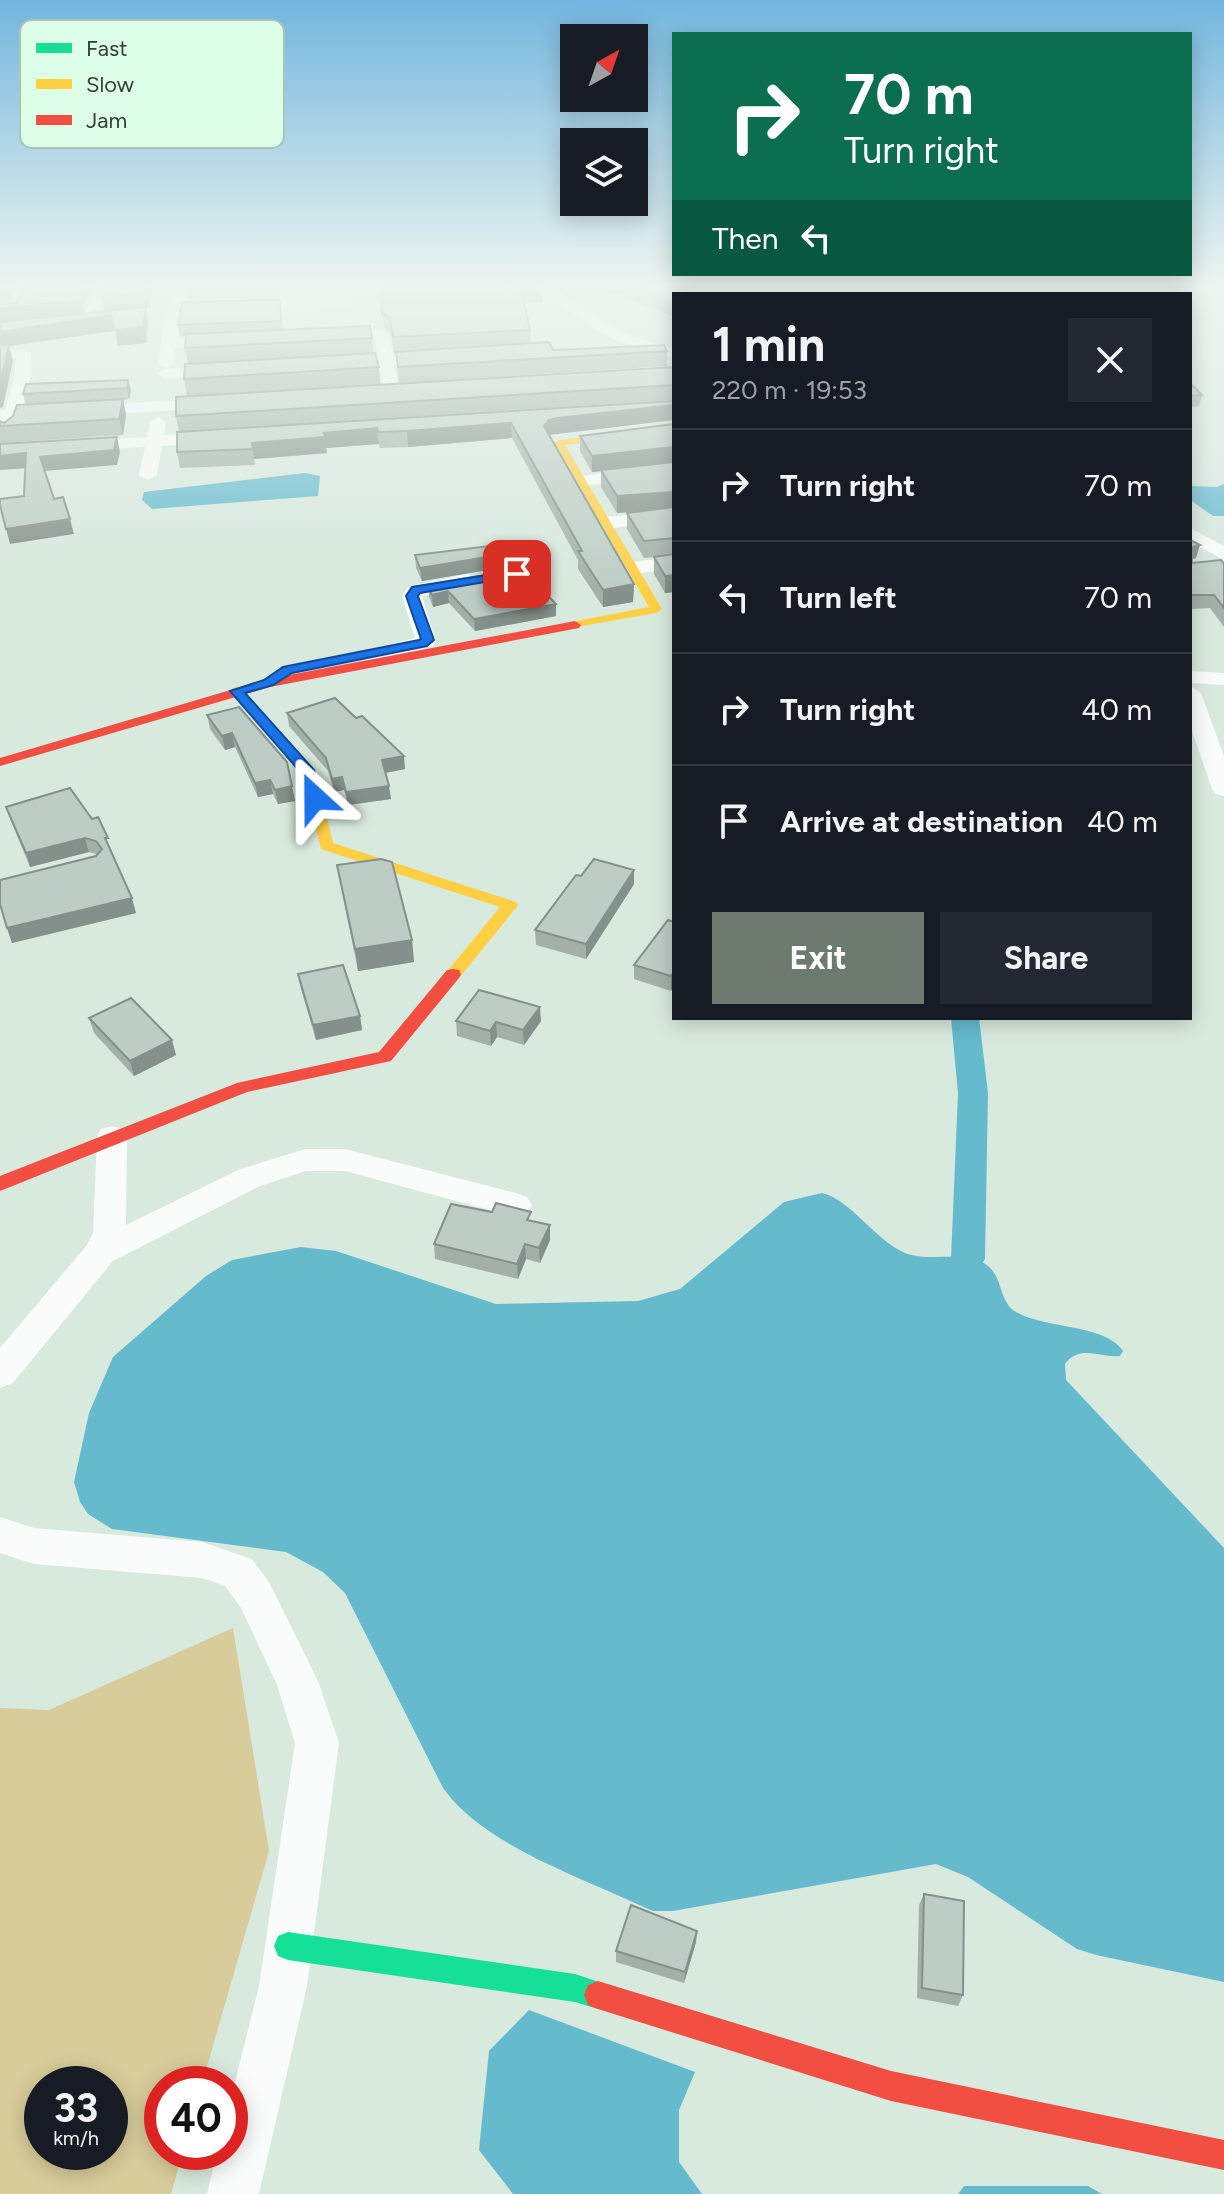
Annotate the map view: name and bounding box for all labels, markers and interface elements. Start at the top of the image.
legend [20,20,284,148]
north arrow [560,24,648,112]
map controls [560,24,648,216]
text: Fast [86,35,128,62]
text: 70 m [844,61,974,128]
icon: right [712,64,816,168]
text: Slow [86,71,135,98]
text: Jam [86,107,127,134]
button: layers [560,128,648,216]
text: Turn right [844,129,999,172]
icon: left [794,216,838,260]
text: Then [712,220,778,257]
text: 1 min [712,315,825,373]
button: close [1068,318,1152,402]
text: 220 m · 19:53 [712,374,867,406]
icon: right [712,463,756,507]
text: Turn right [780,467,915,504]
text: 70 m [1084,467,1152,504]
pin [483,540,551,608]
icon: arrive [495,552,539,596]
icon: left [712,575,756,619]
text: Turn left [780,579,897,616]
text: 70 m [1084,579,1152,616]
icon: right [712,687,756,731]
text: Turn right [780,691,915,728]
text: 40 m [1081,691,1152,728]
position arrow [273,756,357,840]
icon: arrive [712,799,756,843]
text: Arrive at destination [780,803,1063,840]
text: 40 m [1087,803,1158,840]
button: Exit [712,912,924,1004]
button: Share [940,912,1152,1004]
speed limit sign: 40 [144,2066,248,2170]
text: 33 [54,2084,98,2132]
text: km/h [53,2126,99,2150]

